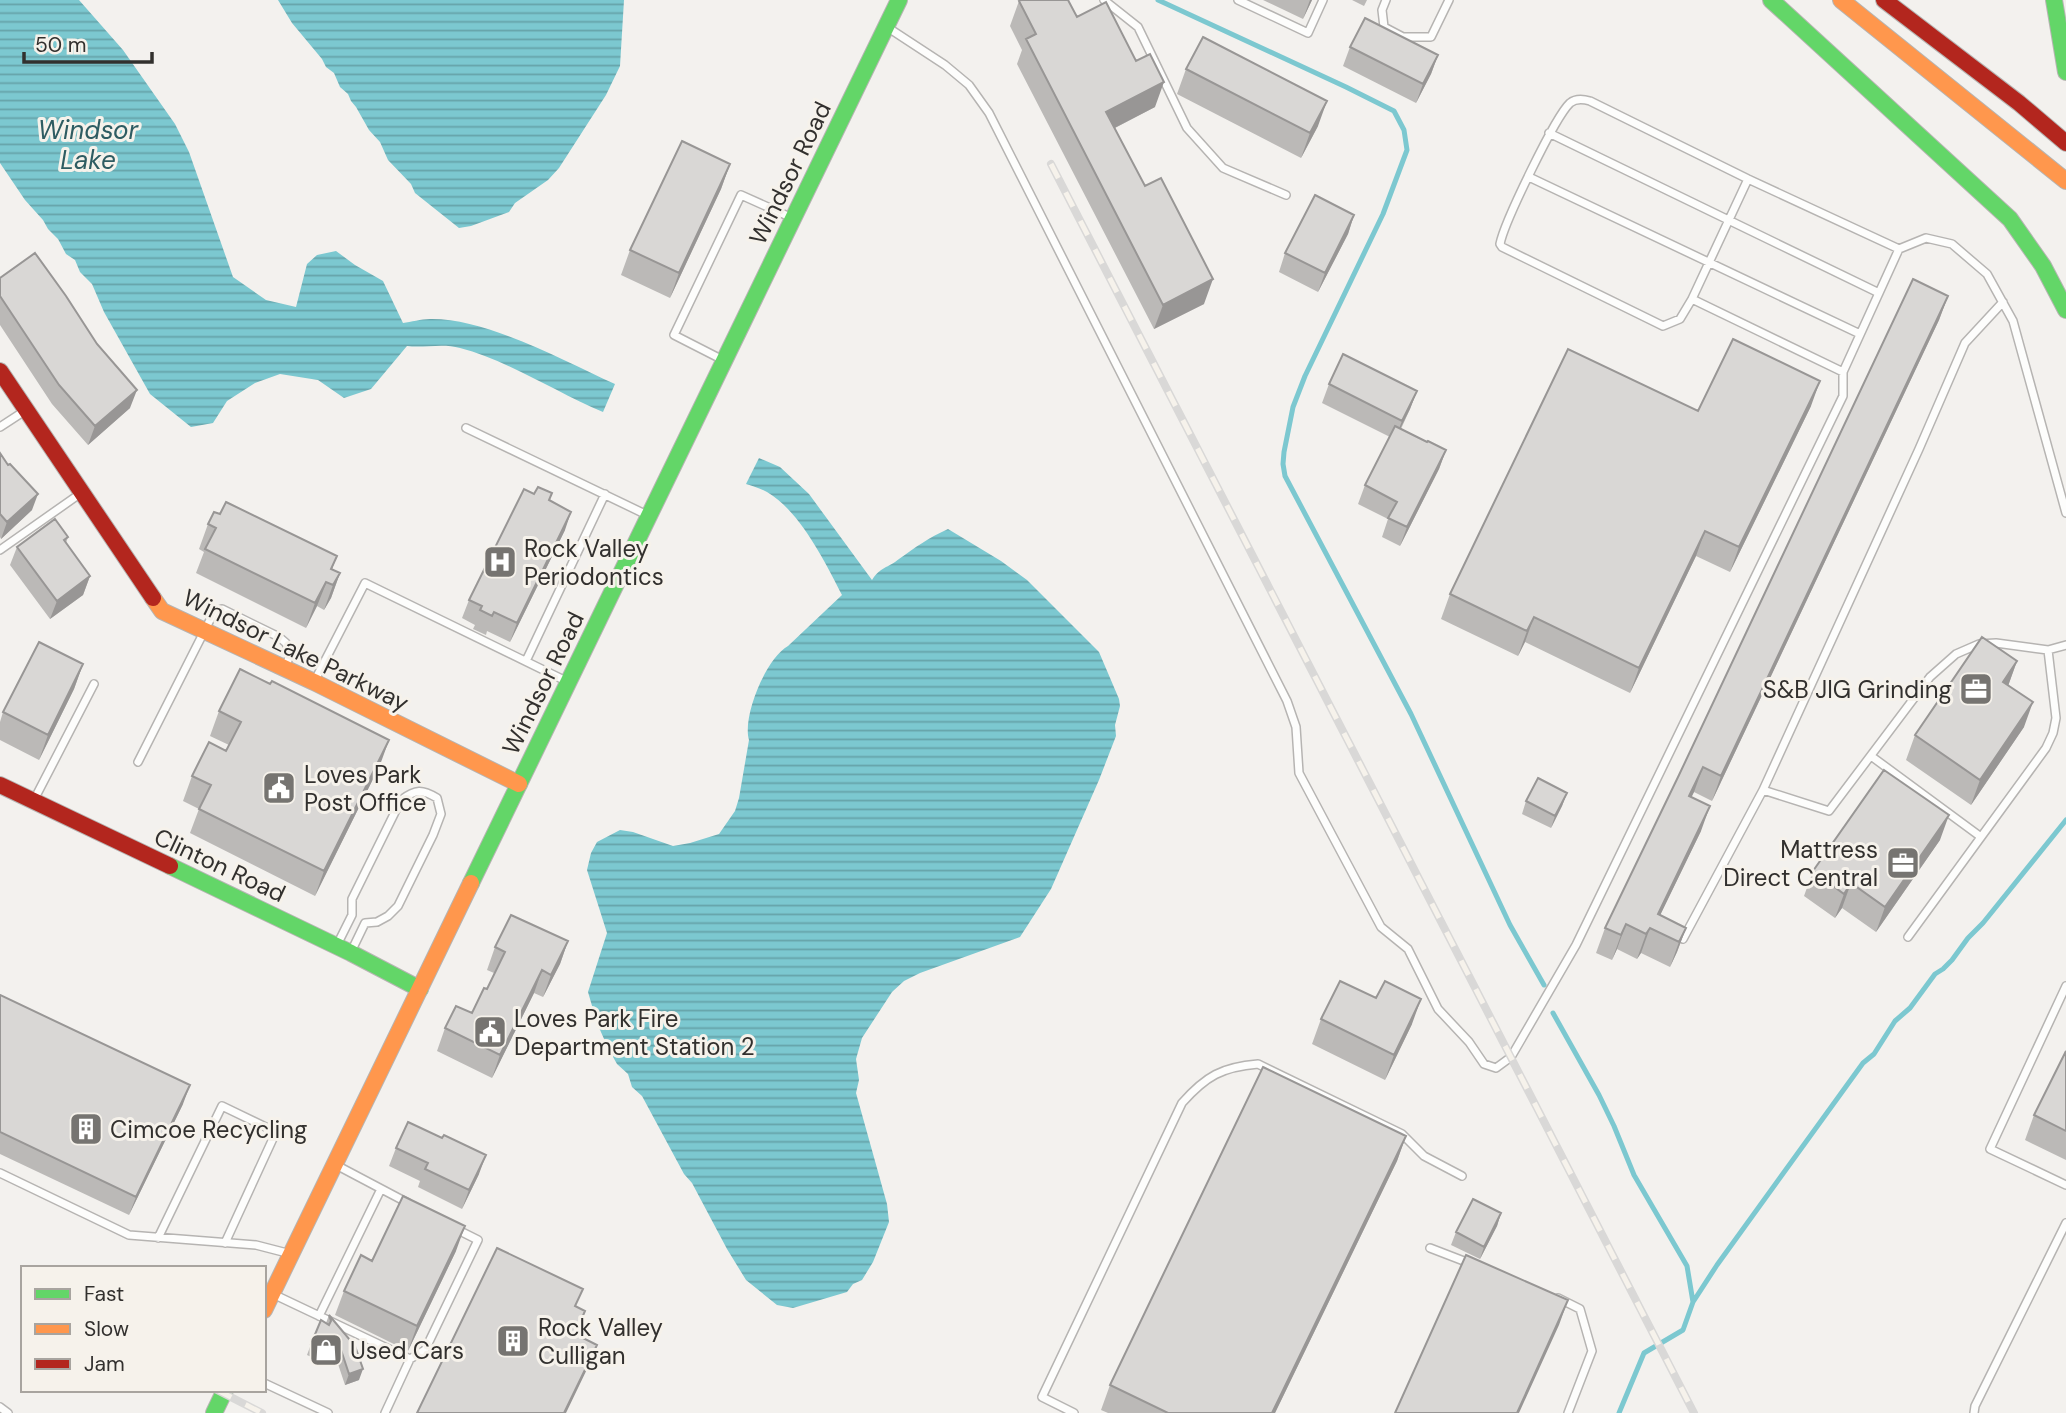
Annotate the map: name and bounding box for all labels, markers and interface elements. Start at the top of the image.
scale bar [24,21,152,65]
text: 50 m [35,31,86,59]
street label: Windsor Road [742,96,838,250]
water label: Windsor Lake [38,113,139,177]
place label: Rock Valley Periodontics [524,533,664,592]
hospital icon: Rock Valley Periodontics [481,543,519,581]
street label: Windsor Lake Parkway [178,582,414,718]
street label: Windsor Road [495,606,591,760]
office icon: S&B JIG Grinding [1957,670,1995,708]
place label: S&B JIG Grinding [1763,674,1952,705]
place label: Loves Park Post Office [304,759,426,818]
public building icon: Loves Park Post Office [260,769,298,807]
street label: Clinton Road [149,821,291,909]
place label: Mattress Direct Central [1723,834,1878,893]
office icon: Mattress Direct Central [1884,844,1922,882]
place label: Loves Park Fire Department Station 2 [514,1003,755,1062]
public building icon: Loves Park Fire Department Station 2 [471,1013,509,1051]
building icon: Cimcoe Recycling [67,1110,105,1148]
place label: Cimcoe Recycling [110,1114,307,1145]
legend [21,1266,266,1392]
text: Fast [84,1280,124,1308]
place label: Rock Valley Culligan [538,1312,663,1371]
text: Slow [84,1315,129,1343]
building icon: Rock Valley Culligan [494,1322,532,1360]
shop icon: Used Cars [307,1331,345,1369]
place label: Used Cars [350,1335,464,1366]
text: Jam [84,1350,125,1378]

